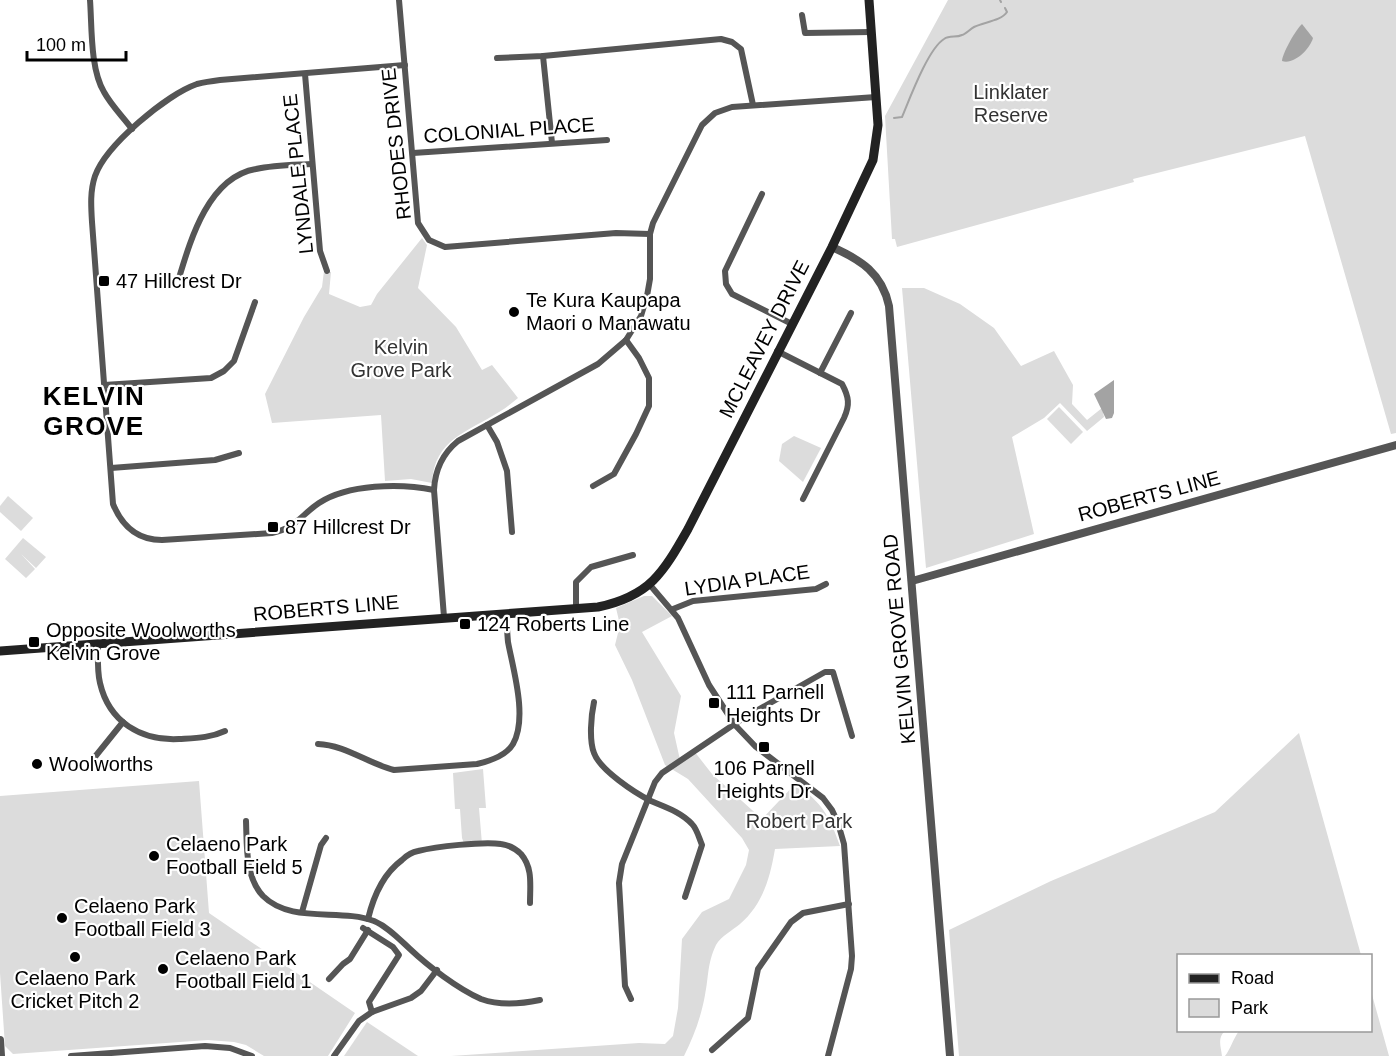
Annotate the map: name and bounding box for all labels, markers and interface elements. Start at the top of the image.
scale bar [27,24,126,62]
text: 100 m [36,35,86,55]
street label: RHODES DRIVE [377,67,415,221]
park label: Linklater Reserve [973,81,1049,126]
street label: LYNDALE PLACE [279,93,317,255]
street label: COLONIAL PLACE [423,113,595,147]
street label: MCLEAVEY DRIVE [715,257,813,421]
place label: 47 Hillcrest Dr [116,270,242,292]
marker: 47 Hillcrest Dr [97,274,111,288]
place label: Te Kura Kaupapa Maori o Manawatu [526,289,691,334]
marker: Te Kura Kaupapa Maori o Manawatu [507,305,521,319]
park label: Kelvin Grove Park [350,336,453,381]
district label: KELVIN GROVE [43,381,145,441]
street label: ROBERTS LINE [1075,466,1223,526]
place label: 87 Hillcrest Dr [285,516,411,538]
marker: 87 Hillcrest Dr [266,520,280,534]
street label: KELVIN GROVE ROAD [879,533,919,745]
street label: LYDIA PLACE [683,560,811,600]
street label: ROBERTS LINE [252,591,400,625]
place label: 124 Roberts Line [477,613,629,635]
marker: 124 Roberts Line [458,617,472,631]
place label: Opposite Woolworths Kelvin Grove [46,619,236,664]
marker: Opposite Woolworths Kelvin Grove [27,635,41,649]
place label: 111 Parnell Heights Dr [726,681,824,726]
marker: 111 Parnell Heights Dr [707,696,721,710]
marker: 106 Parnell Heights Dr [757,740,771,754]
place label: Woolworths [49,753,153,775]
marker: Woolworths [30,757,44,771]
place label: 106 Parnell Heights Dr [713,757,815,802]
park label: Robert Park [746,810,853,832]
place label: Celaeno Park Football Field 5 [166,833,303,878]
marker: Celaeno Park Football Field 5 [147,849,161,863]
place label: Celaeno Park Football Field 3 [74,895,211,940]
marker: Celaeno Park Football Field 3 [55,911,69,925]
place label: Celaeno Park Football Field 1 [175,947,312,992]
marker: Celaeno Park Cricket Pitch 2 [68,950,82,964]
legend [1177,954,1372,1032]
marker: Celaeno Park Football Field 1 [156,962,170,976]
place label: Celaeno Park Cricket Pitch 2 [11,967,139,1012]
text: Road [1231,968,1274,988]
text: Park [1231,998,1269,1018]

